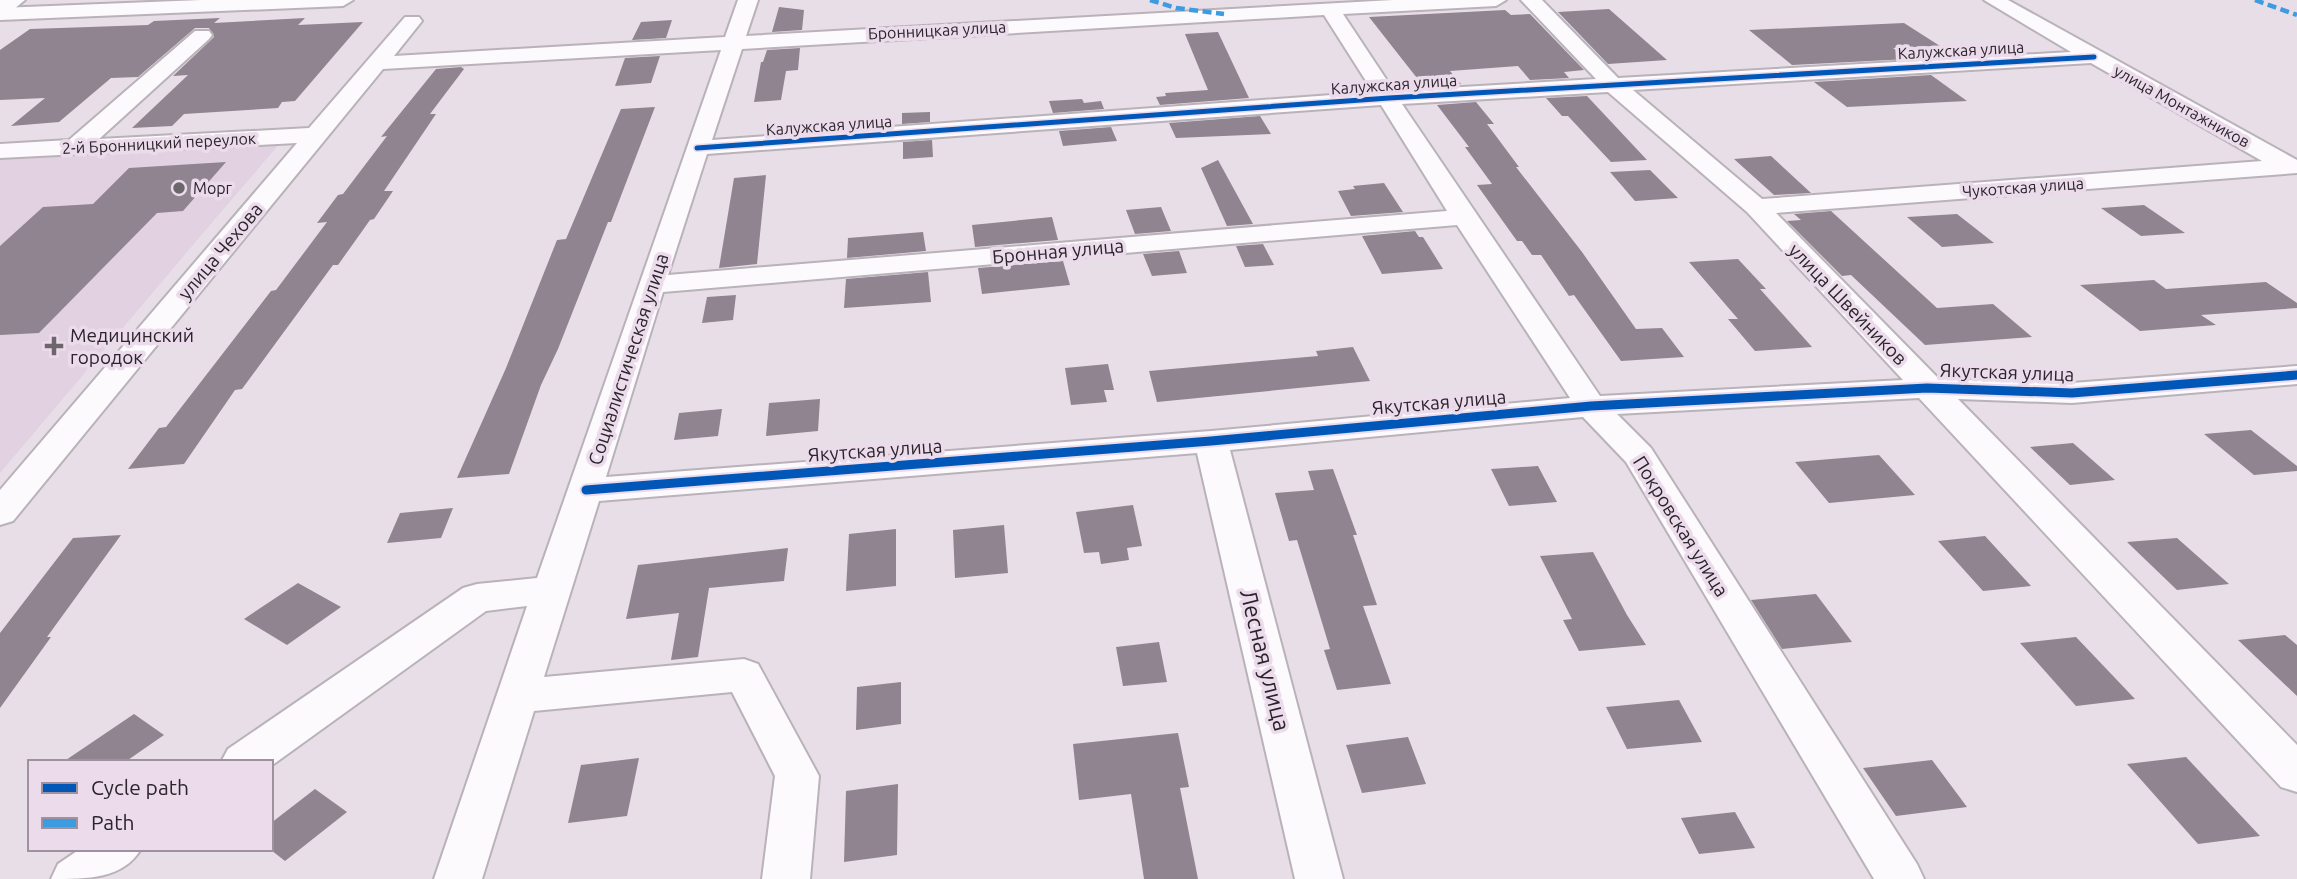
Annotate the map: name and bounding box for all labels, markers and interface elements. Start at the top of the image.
street label: Бронницкая улица [867,17,1007,43]
street label: Калужская улица [1897,38,2025,62]
street label: улица Монтажников [2111,61,2253,151]
street label: Калужская улица [1330,71,1458,97]
street label: Калужская улица [765,112,893,138]
street label: 2-й Бронницкий переулок [62,129,256,157]
street label: Чукотская улица [1962,174,2084,200]
place label: Морг [193,179,233,197]
marker: Морг [171,180,187,196]
street label: улица Чехова [173,198,267,304]
street label: Бронная улица [991,234,1125,268]
street label: улица Швейников [1784,239,1912,369]
street label: Социалистическая улица [583,250,673,468]
place label: Медицинский городок [70,324,194,368]
marker: Медицинский городок [44,336,64,356]
street label: Якутская улица [1939,359,2075,385]
street label: Якутская улица [1371,385,1507,419]
street label: Якутская улица [807,434,943,466]
street label: Покровская улица [1629,452,1733,600]
street label: Лесная улица [1236,586,1295,733]
legend [28,760,273,851]
text: Cycle path [91,775,189,799]
text: Path [91,810,134,834]

